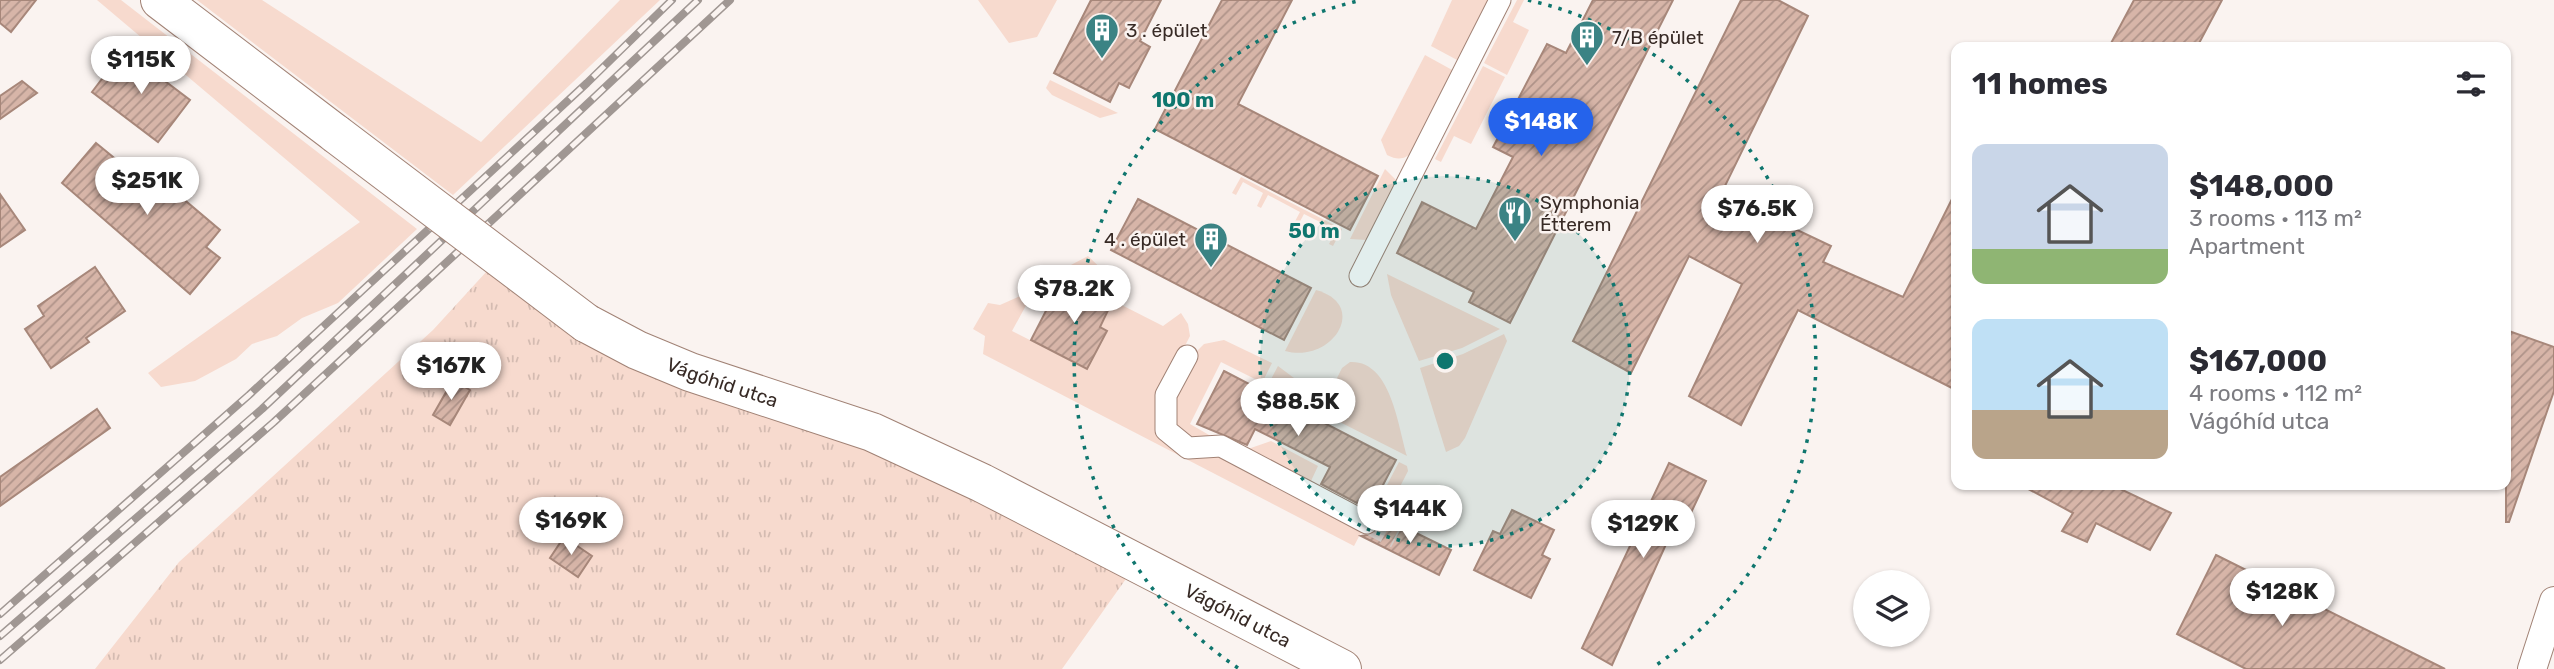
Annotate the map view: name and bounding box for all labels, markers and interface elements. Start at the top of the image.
building icon: 3 . épület [1083,11,1121,60]
building icon: 7/B épület [1568,18,1606,67]
place label: 3 . épület [1126,19,1208,42]
place label: 7/B épület [1612,26,1704,49]
pin: $115K [92,36,190,96]
text: $115K [107,45,175,73]
icon: filters [2452,65,2490,103]
text: 11 homes [1972,66,2108,102]
text: 100 m [1152,87,1214,112]
pin: $148K [1492,99,1590,158]
text: $148K [1504,107,1578,135]
pin: $251K [98,158,196,217]
text: $251K [111,166,183,194]
text: $148,000 [2189,168,2334,204]
icon: home [2028,172,2112,256]
pin: $76.5K [1700,186,1814,245]
place label: Symphonia Étterem [1540,191,1640,236]
restaurant icon: Symphonia Étterem [1496,194,1534,243]
text: $76.5K [1717,194,1797,222]
text: 3 rooms · 113 m² [2189,204,2362,232]
text: 50 m [1288,218,1340,243]
building icon: 4 . épület [1192,220,1230,269]
place label: 4 . épület [1104,228,1187,251]
text: Apartment [2189,232,2305,260]
pin: $78.2K [1017,266,1131,325]
text: $78.2K [1034,274,1114,302]
pin: $167K [402,342,500,402]
text: $167,000 [2189,343,2327,379]
icon: home [2028,347,2112,431]
centre of rings [1433,349,1457,373]
text: $167K [416,351,486,379]
street label: Vágóhíd utca [663,352,781,412]
pin: $88.5K [1241,378,1355,438]
text: 4 rooms · 112 m² [2189,379,2362,407]
text: $88.5K [1256,387,1340,415]
text: Vágóhíd utca [2189,407,2330,435]
pin: $144K [1361,486,1459,545]
text: $144K [1373,494,1447,522]
pin: $169K [522,498,620,557]
pin: $129K [1594,500,1692,560]
text: $169K [535,506,607,534]
text: $129K [1607,509,1679,537]
pin: $128K [2233,568,2331,628]
map controls [1853,570,1930,647]
button: layers [1853,570,1930,647]
text: $128K [2246,577,2318,605]
street label: Vágóhíd utca [1181,578,1295,652]

